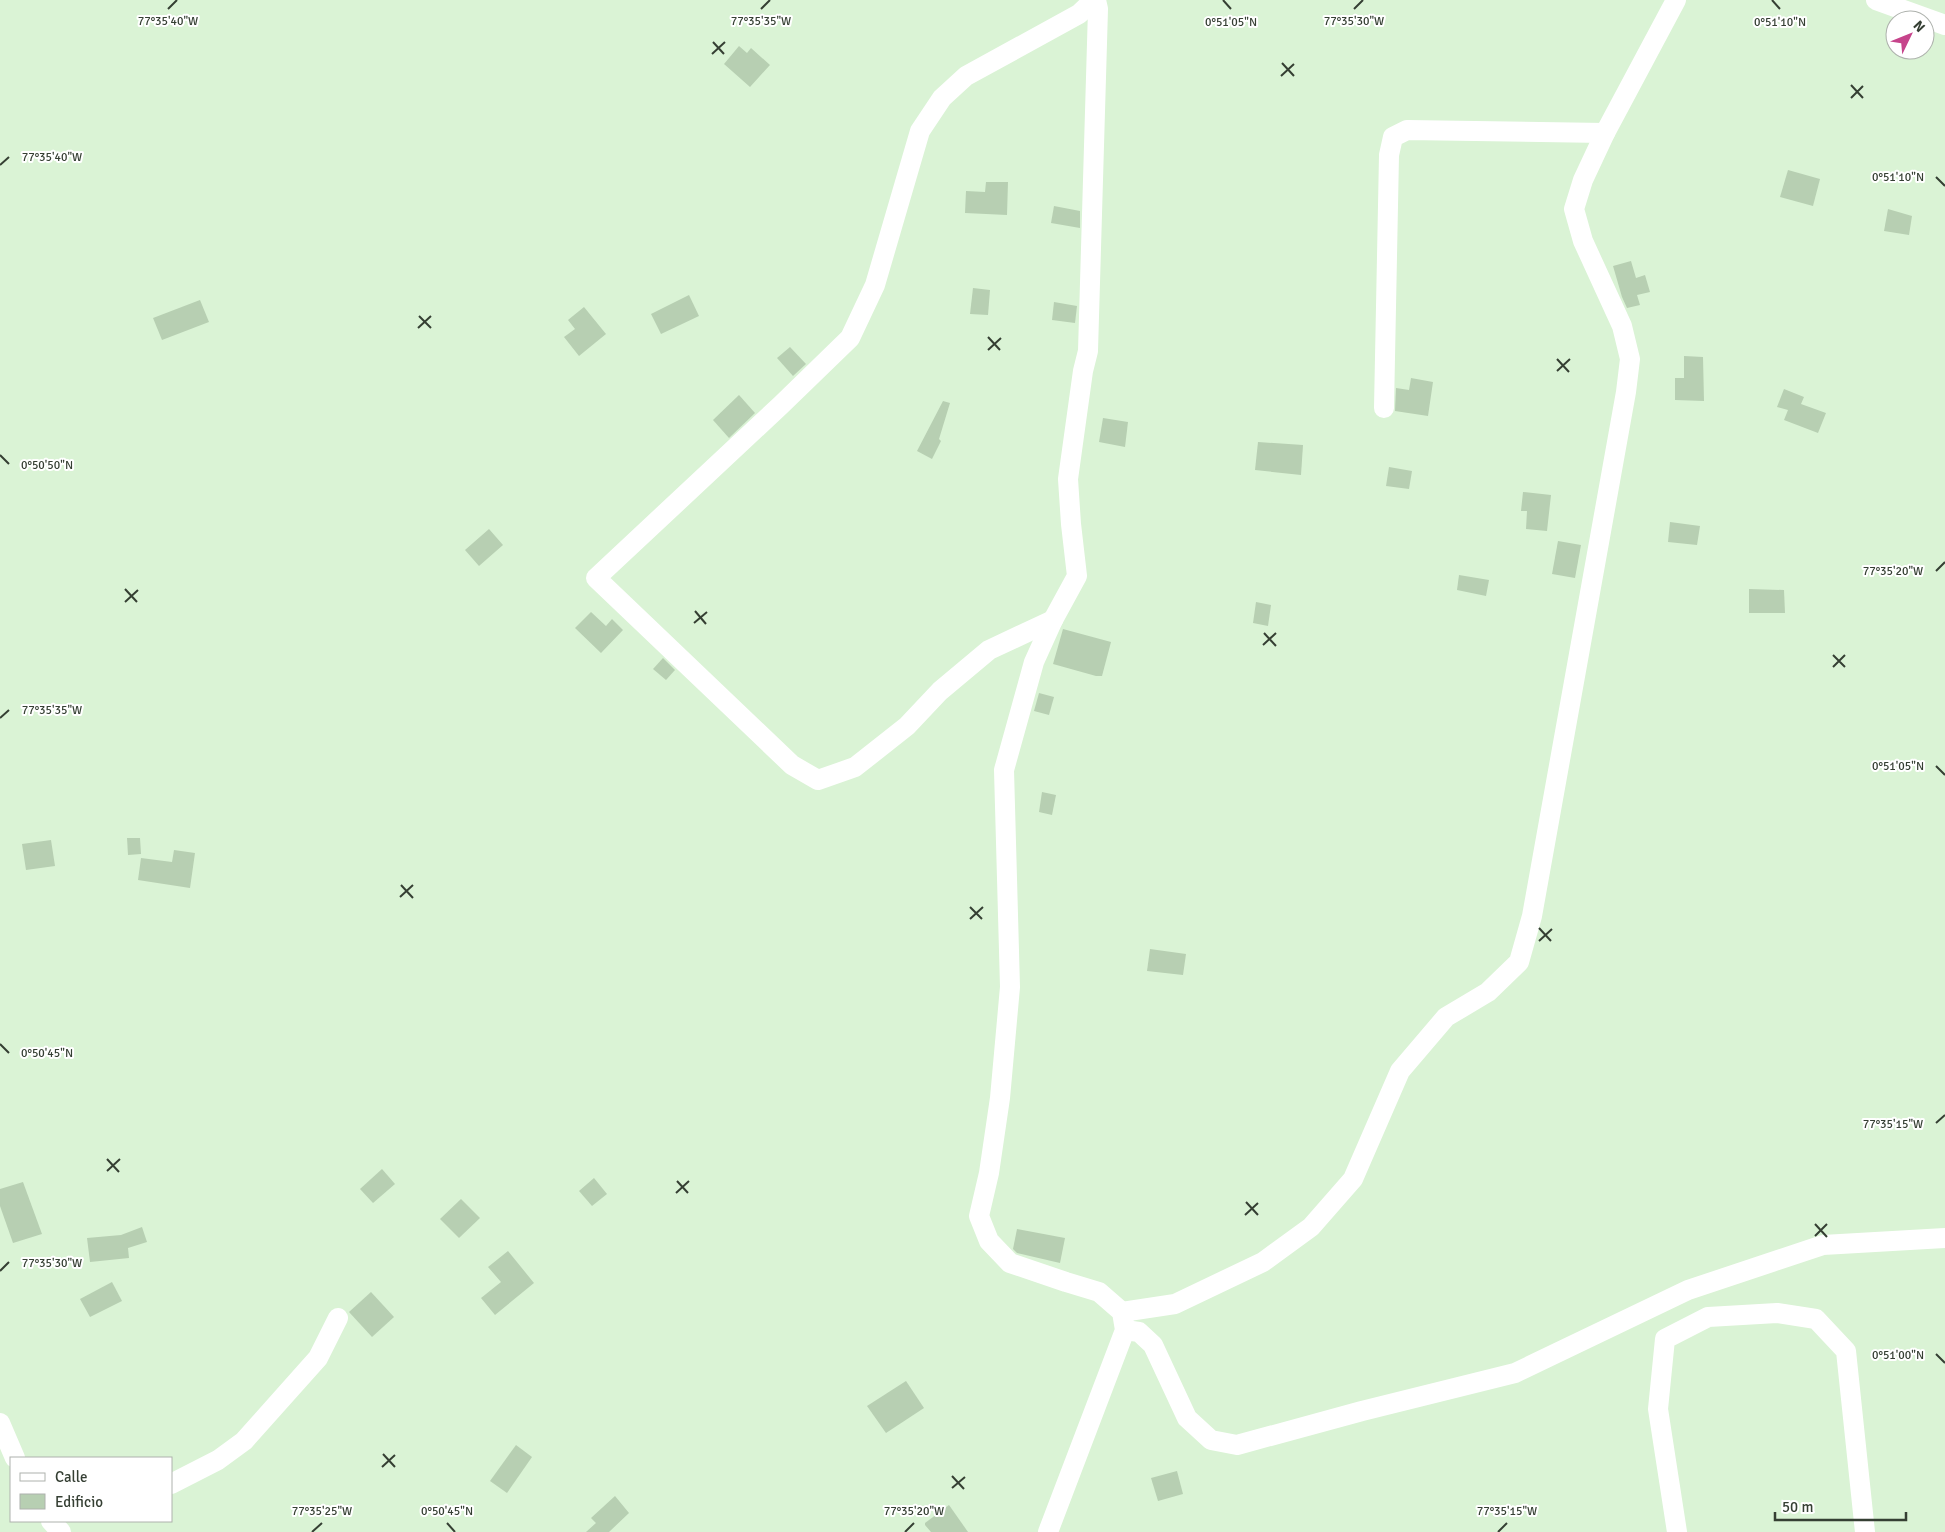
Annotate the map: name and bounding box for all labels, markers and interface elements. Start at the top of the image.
north arrow [1885,10,1935,60]
text: 77°35'40"W [138,14,198,29]
text: 77°35'35"W [731,14,791,29]
text: 77°35'30"W [1324,14,1384,29]
text: 0°51'05"N [1205,15,1257,30]
text: 0°51'10"N [1754,15,1806,30]
text: N [1910,17,1929,36]
text: 77°35'40"W [22,150,82,165]
text: 0°51'10"N [1872,170,1924,185]
text: 0°50'50"N [21,458,73,473]
text: 77°35'20"W [1863,564,1923,579]
text: 77°35'35"W [22,703,82,718]
text: 0°51'05"N [1872,759,1924,774]
text: 0°50'45"N [21,1046,73,1061]
text: 77°35'15"W [1863,1117,1923,1132]
text: 77°35'30"W [22,1256,82,1271]
text: 0°51'00"N [1872,1348,1924,1363]
legend [10,1457,172,1522]
text: Calle [55,1468,88,1486]
scale bar [1775,1490,1906,1522]
text: Edificio [55,1493,103,1511]
text: 50 m [1782,1498,1813,1516]
text: 77°35'25"W [292,1504,352,1519]
text: 0°50'45"N [421,1504,473,1519]
text: 77°35'20"W [884,1504,944,1519]
text: 77°35'15"W [1477,1504,1537,1519]

